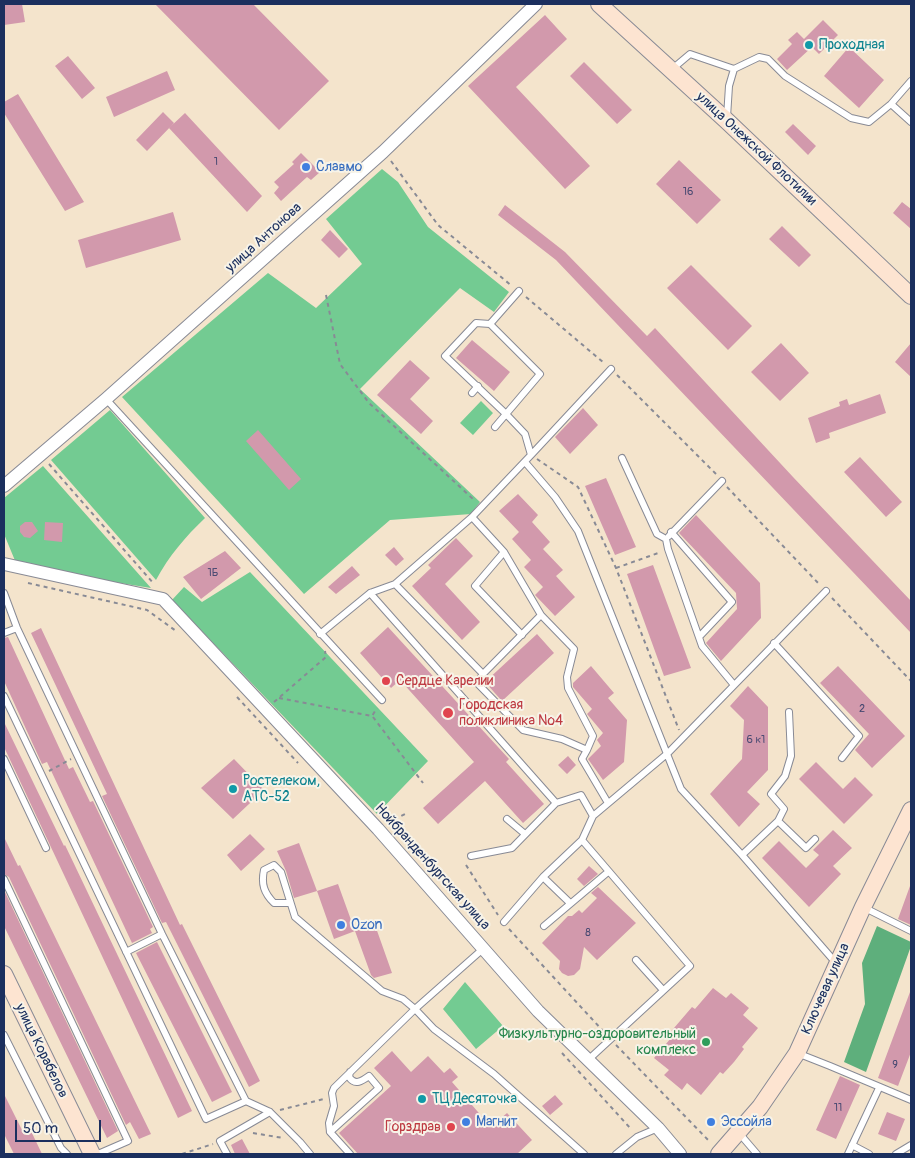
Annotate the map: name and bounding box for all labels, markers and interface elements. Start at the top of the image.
place label: Проходная [819,37,885,53]
marker: Проходная [803,39,815,51]
street label: улица Онежской Флотилии [692,89,820,209]
house number: 1 [214,155,218,169]
place label: Славмо [316,159,362,175]
marker: Славмо [300,161,312,173]
house number: 16 [683,185,693,199]
street label: улица Антонова [223,200,305,276]
house number: 1Б [208,566,218,580]
place label: Сердце Карелии [396,673,493,689]
marker: Сердце Карелии [380,675,392,687]
place label: Городская поликлиника №4 [459,697,563,730]
house number: 2 [859,702,865,716]
marker: Городская поликлиника №4 [441,706,455,720]
house number: 6 к1 [747,733,765,747]
place label: Ростелеком, АТС-52 [243,773,320,806]
marker: Ростелеком, АТС-52 [227,783,239,795]
street label: Нойбранденбургская улица [371,800,493,934]
place label: Ozon [351,917,382,933]
marker: Ozon [335,919,347,931]
house number: 8 [585,926,591,940]
street label: Ключевая улица [798,941,854,1037]
street label: улица Корабелов [11,1001,71,1101]
place label: Физкультурно-оздоровительный комплекс [499,1026,696,1058]
marker: Физкультурно-оздоровительный комплекс [700,1036,712,1048]
house number: 9 [892,1058,898,1072]
place label: ТЦ Десяточка [432,1091,517,1107]
marker: ТЦ Десяточка [416,1093,428,1105]
house number: 11 [834,1101,842,1115]
scale bar [18,1110,104,1142]
place label: Магнит [476,1114,518,1130]
place label: Эссойла [721,1114,772,1130]
marker: Магнит [460,1116,472,1128]
marker: Эссойла [705,1116,717,1128]
text: 50 m [23,1119,58,1138]
place label: Горздрав [385,1119,441,1135]
marker: Горздрав [445,1121,457,1133]

